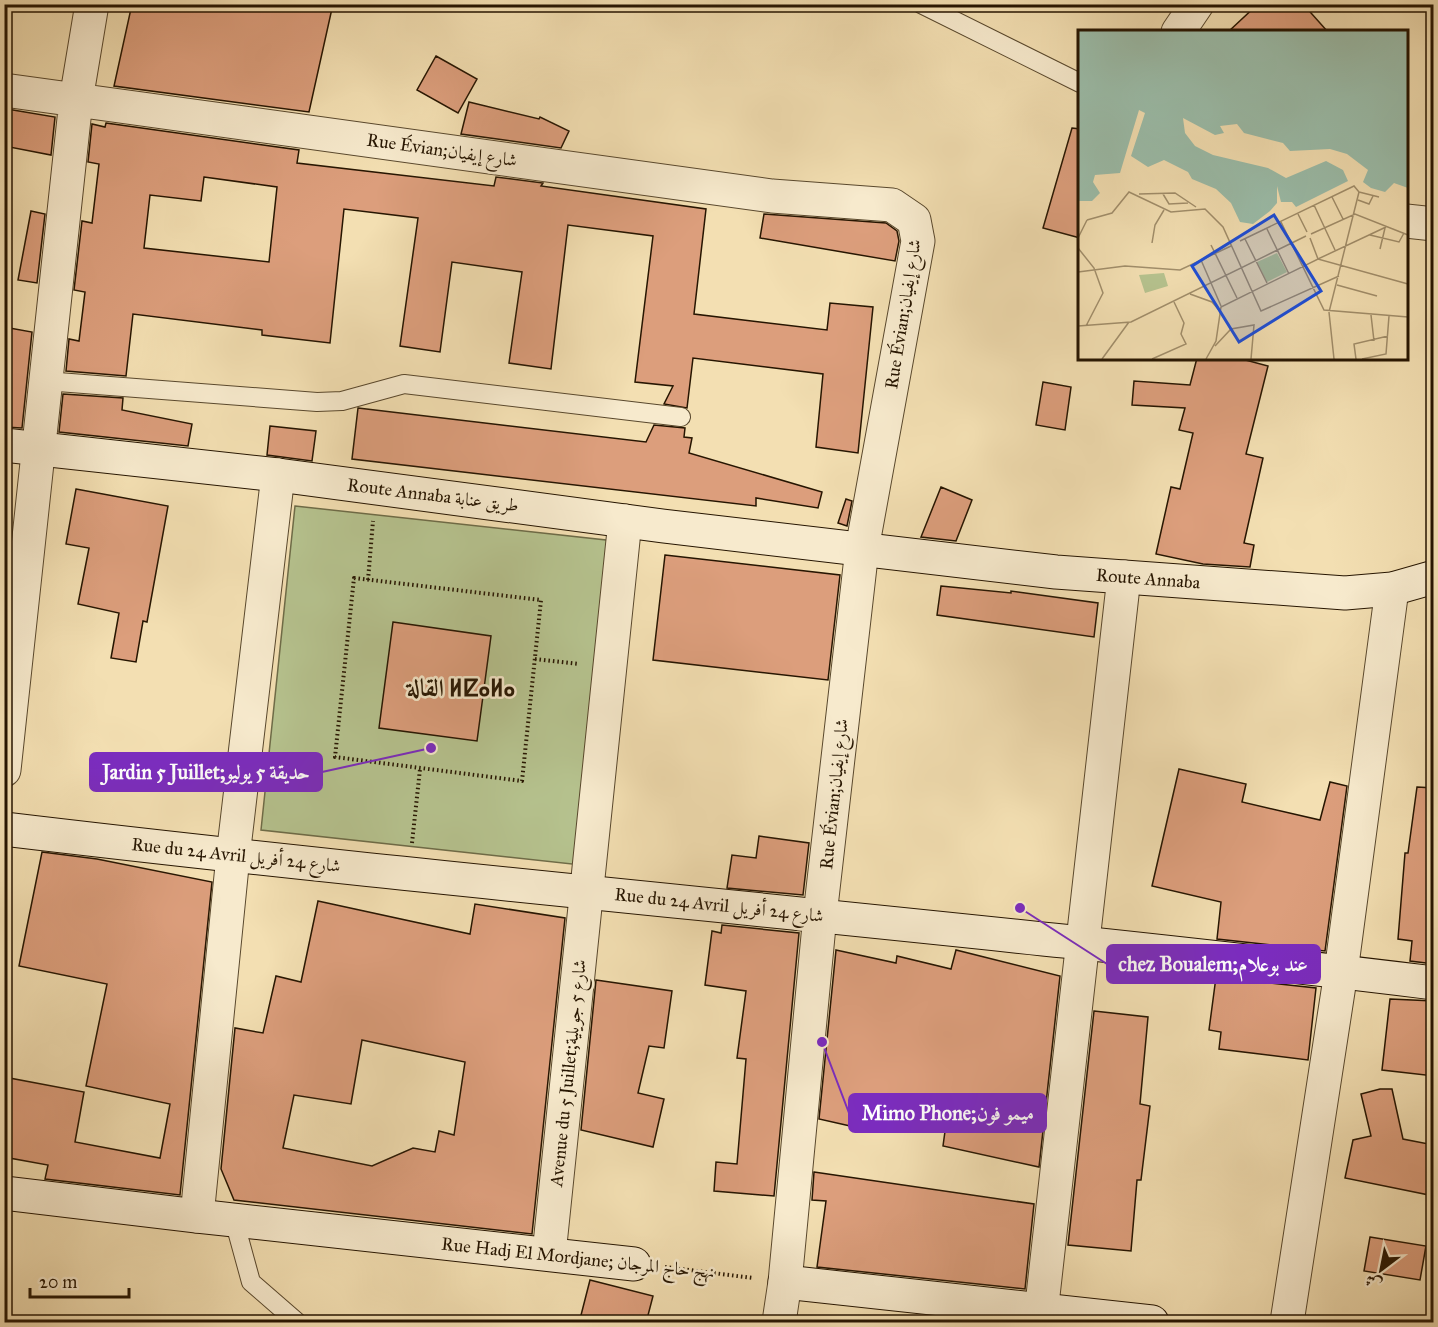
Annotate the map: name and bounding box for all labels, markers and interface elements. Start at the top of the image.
inset map [1078,30,1408,360]
street label: Rue Évian;شارع إيفيان [365,127,519,175]
street label: Rue Évian;شارع إيفيان [878,237,930,391]
street label: Route Annaba طريق عنابة [346,474,520,517]
street label: Route Annaba [1095,564,1201,593]
district label: القالة ⵍⵇⴰⵍⴰ [405,673,515,703]
street label: Rue Évian;شارع إيفيان [813,717,857,871]
callout: Jardin 5 Juillet;حديقة 5 يوليو [90,753,322,791]
text: Jardin 5 Juillet;حديقة 5 يوليو [99,760,310,786]
street label: Rue du 24 Avril شارع 24 أفريل [130,831,342,881]
street label: Rue du 24 Avril شارع 24 أفريل [613,881,825,931]
callout: chez Boualem;عند بوعلام [1107,945,1320,983]
text: chez Boualem;عند بوعلام [1118,952,1308,982]
street label: Avenue du 5 Juillet;شارع 5 جويلية [545,958,595,1189]
callout: Mimo Phone;ميمو فون [849,1094,1046,1132]
text: Mimo Phone;ميمو فون [862,1101,1034,1126]
street label: Rue Hadj El Mordjane; نهج حاج المرجان [440,1233,716,1288]
north arrow [1351,1240,1411,1300]
scale bar [30,1261,129,1299]
text: ش [1362,1270,1385,1295]
text: 20 m [39,1271,77,1293]

